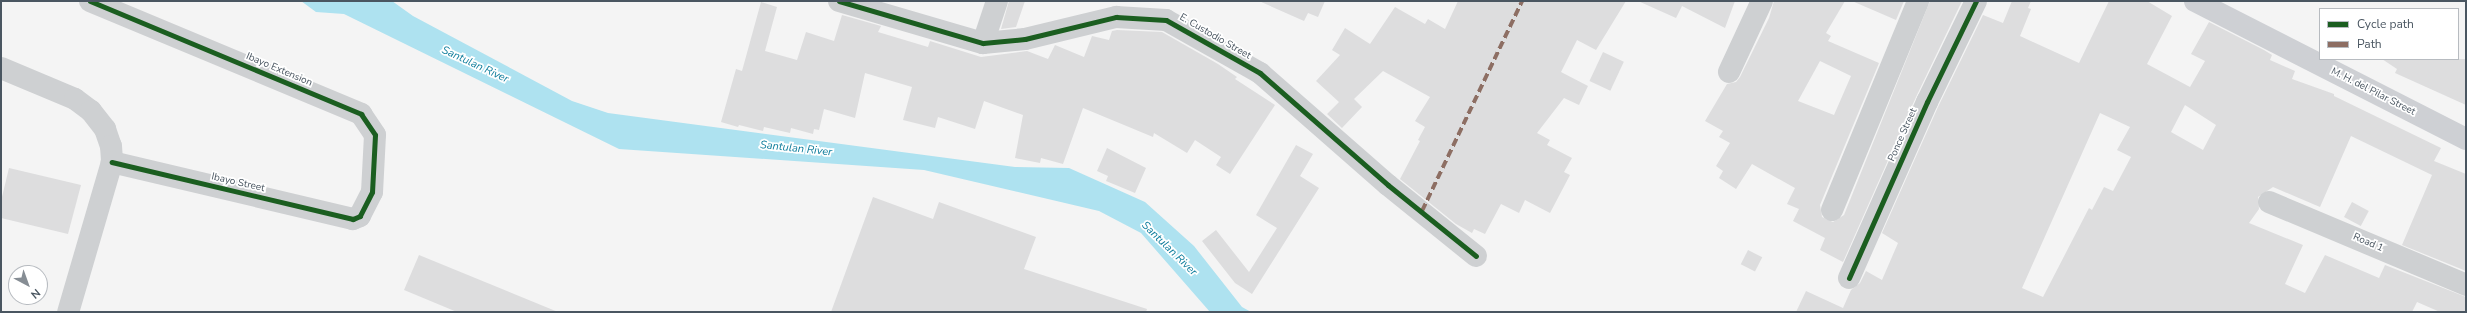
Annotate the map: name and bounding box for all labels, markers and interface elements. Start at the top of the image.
legend [2319,8,2459,60]
street label: E. Custodio Street [1177,12,1253,62]
text: Cycle path [2357,16,2414,32]
text: Path [2357,36,2382,52]
water label: Santulan River [439,44,511,86]
street label: Ibayo Extension [244,51,314,89]
street label: M. H. del Pilar Street [2329,66,2417,118]
street label: Ponce Street [1886,107,1920,163]
water label: Santulan River [759,139,833,159]
street label: Ibayo Street [210,171,266,195]
water label: Santulan River [1138,219,1200,279]
street label: Road 1 [2351,231,2385,255]
north arrow [8,265,48,305]
text: N [28,285,44,302]

